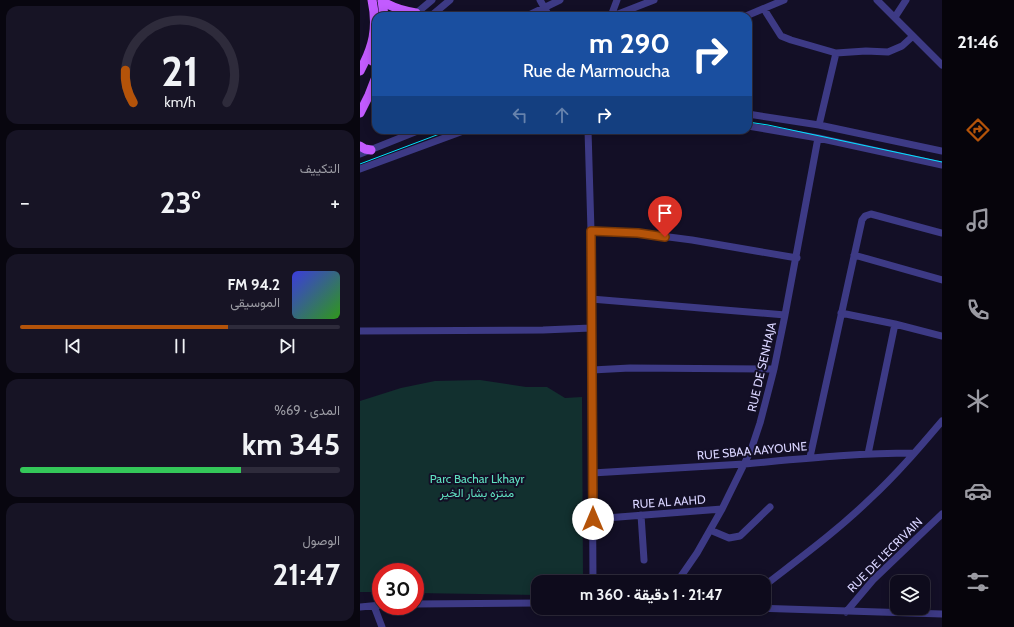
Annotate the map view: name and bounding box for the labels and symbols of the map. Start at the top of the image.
pin [648,196,682,237]
street label: RUE DE SENHAJA [744,320,779,413]
street label: RUE SBAA AAYOUNE [696,438,808,463]
park label: Parc Bachar Lkhayr منتزه بشار الخير [430,471,525,501]
street label: RUE AL AAHD [632,491,706,512]
position arrow [572,498,614,540]
street label: RUE DE L'ECRIVAIN [844,514,925,595]
speed limit sign: 30 [372,563,424,615]

